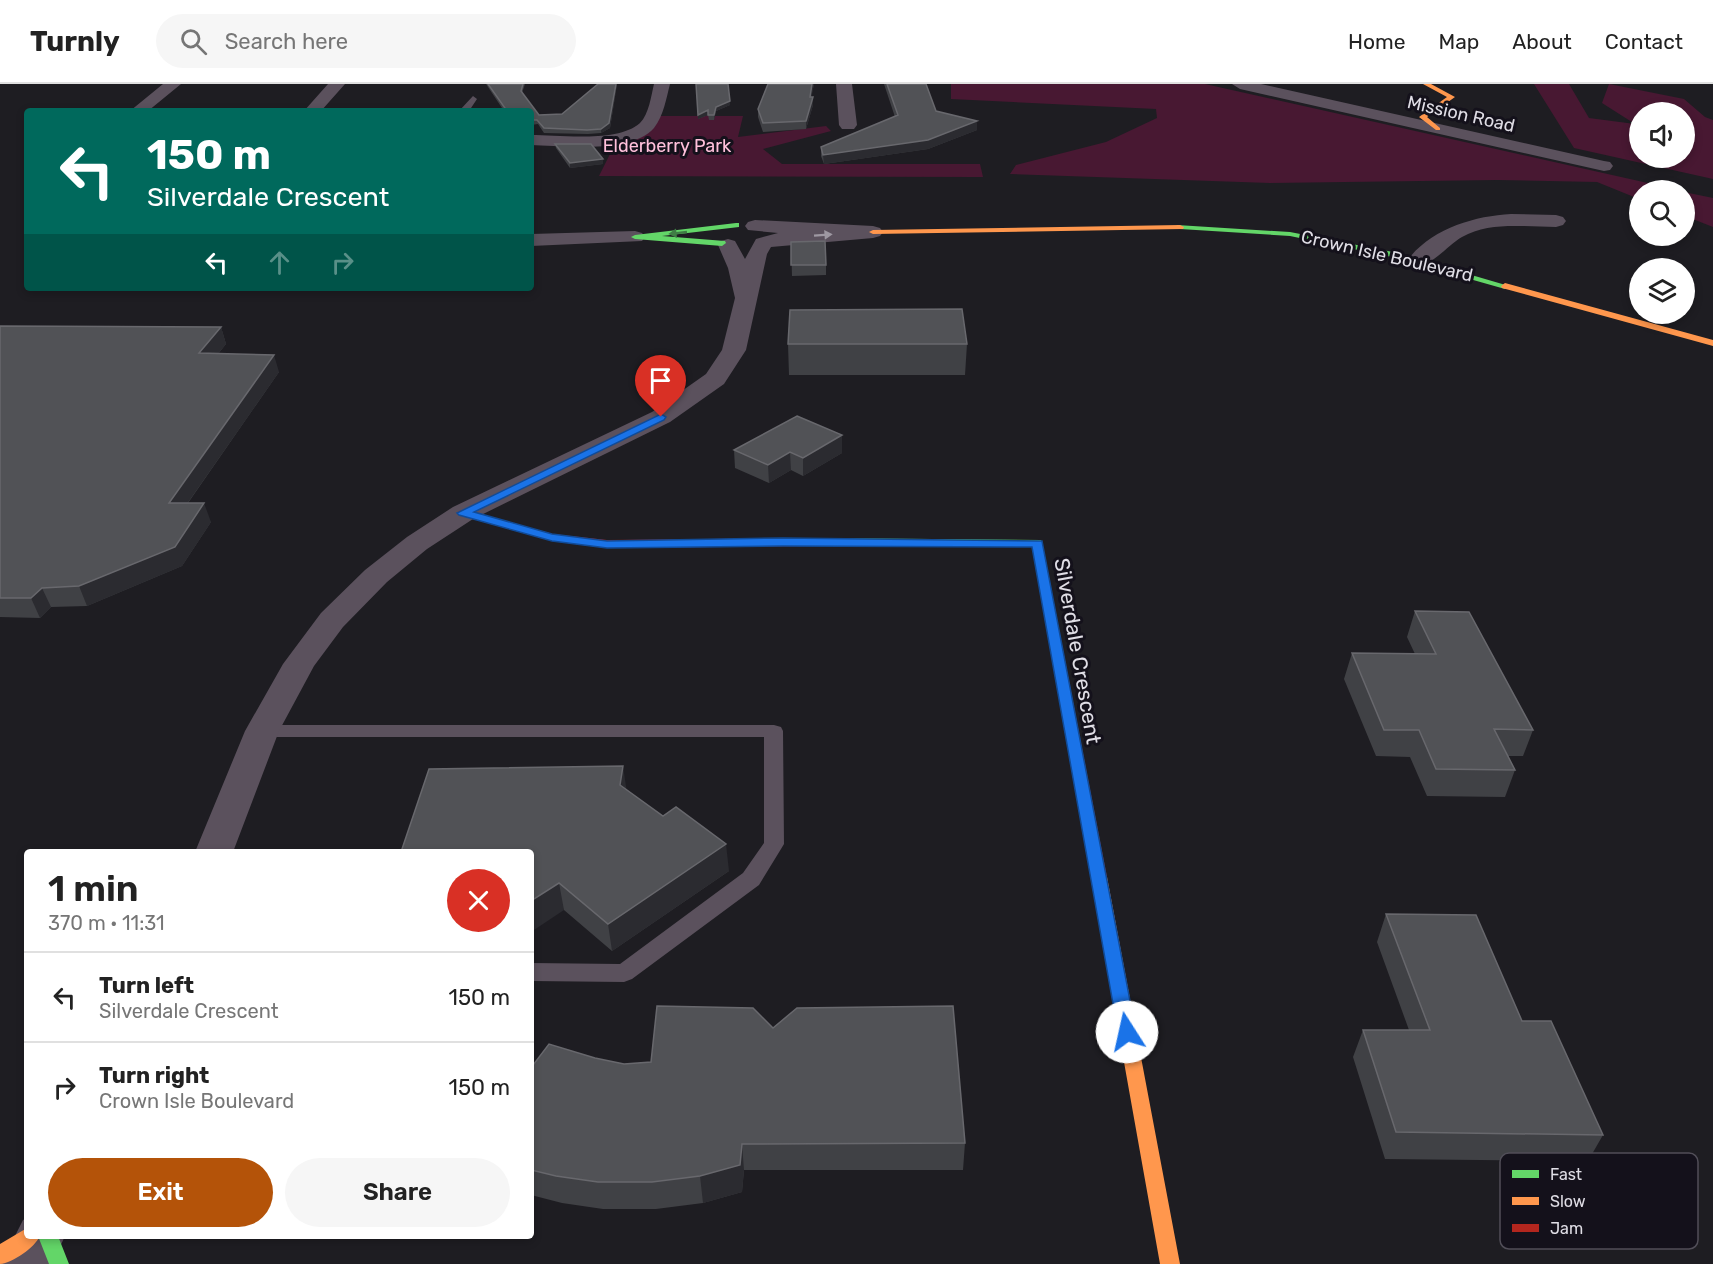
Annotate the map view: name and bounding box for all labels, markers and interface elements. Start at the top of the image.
search box [156,14,576,68]
text: Turnly [30,25,120,58]
icon: search [177,25,210,58]
text: Search here [225,28,348,55]
text: Home [1348,29,1405,54]
text: Map [1438,29,1479,54]
text: About [1512,29,1572,54]
text: Contact [1605,29,1683,54]
street label: Mission Road [1405,91,1517,137]
map controls [1629,102,1695,324]
button: sound [1629,102,1695,168]
text: 150 m [147,130,271,180]
icon: left [48,132,126,210]
park label: Elderberry Park [603,135,732,157]
button: search [1629,180,1695,246]
text: Silverdale Crescent [147,181,389,213]
street label: Crown Isle Boulevard [1299,226,1475,286]
one-way arrow [669,228,688,238]
one-way arrow [813,231,832,240]
icon: left [200,246,233,279]
icon: ahead [263,246,296,279]
icon: right [326,246,359,279]
button: layers [1629,258,1695,324]
pin [635,355,686,417]
icon: arrive [644,364,677,397]
street label: Silverdale Crescent [1049,556,1107,746]
text: 1 min [48,867,139,910]
button: close [447,869,510,932]
text: 370 m · 11:31 [48,911,165,935]
text: Turn left [99,972,194,999]
icon: left [48,981,81,1014]
text: 150 m [449,984,510,1011]
text: Silverdale Crescent [99,999,279,1023]
position arrow [1095,1000,1159,1064]
text: Turn right [99,1062,209,1089]
icon: right [48,1071,81,1104]
text: 150 m [449,1074,510,1101]
text: Crown Isle Boulevard [99,1089,294,1113]
legend [1500,1153,1698,1249]
button: Exit [48,1158,273,1227]
button: Share [285,1158,510,1227]
text: Fast [1550,1165,1582,1184]
text: Slow [1550,1192,1586,1211]
text: Jam [1550,1219,1583,1238]

